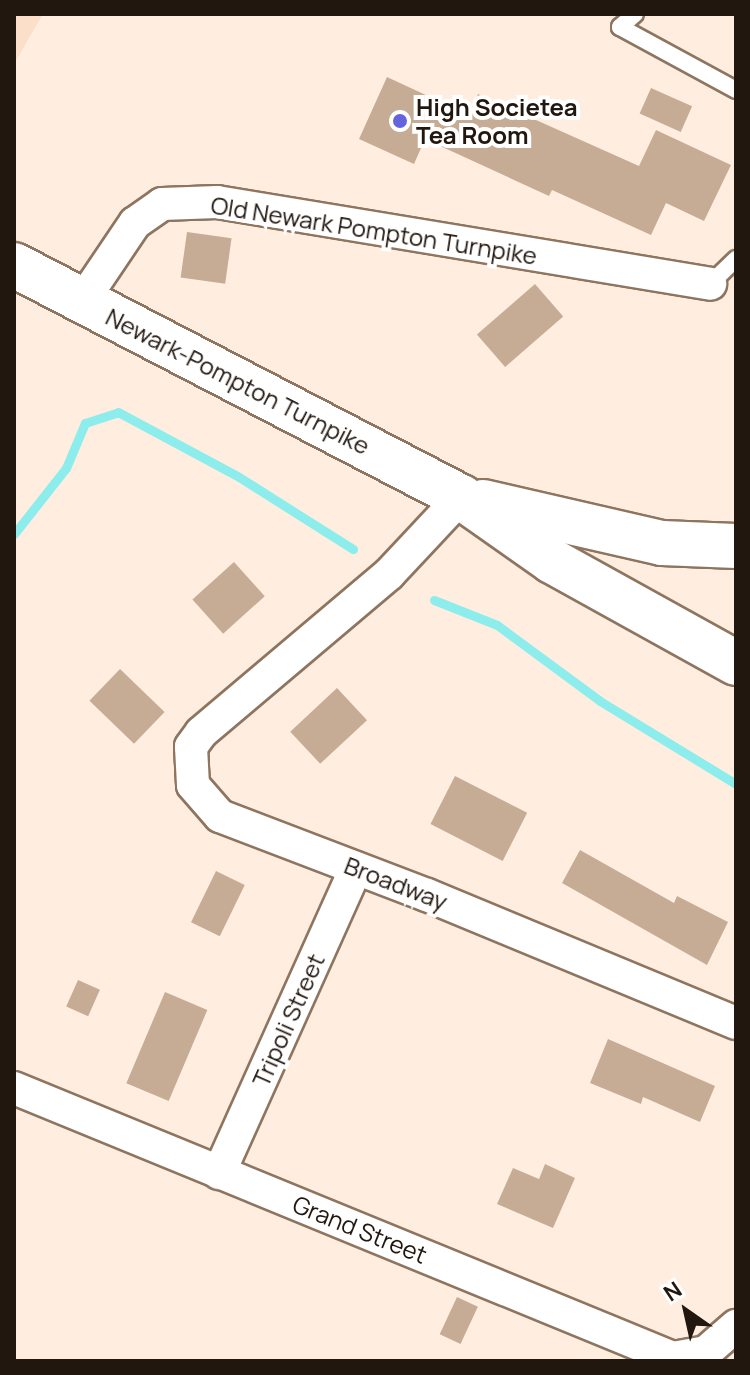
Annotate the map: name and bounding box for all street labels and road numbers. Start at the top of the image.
street label: Old Newark Pompton Turnpike [209,190,539,270]
street label: Newark-Pompton Turnpike [101,302,375,460]
street label: Broadway [340,850,452,916]
street label: Tripoli Street [246,949,330,1091]
street label: Grand Street [289,1189,431,1269]

